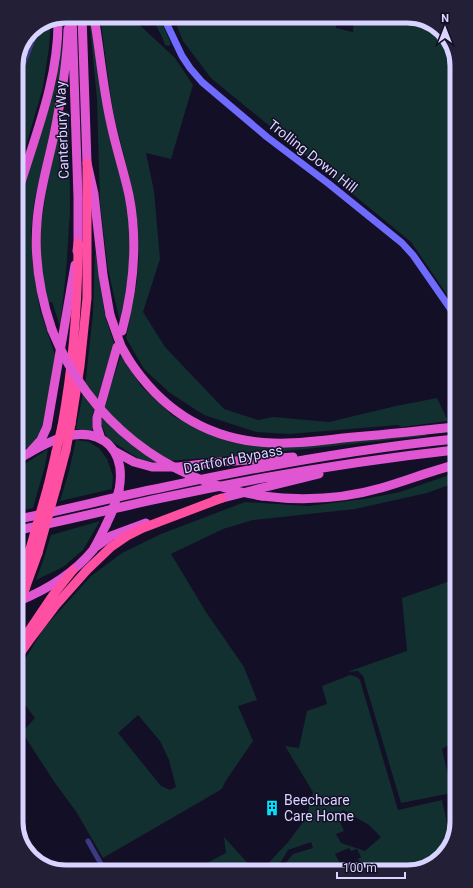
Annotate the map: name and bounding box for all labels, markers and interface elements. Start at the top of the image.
north arrow [425,8,465,48]
text: N [441,12,449,25]
street label: Canterbury Way [52,80,72,179]
street label: Trolling Down Hill [265,116,361,196]
street label: Dartford Bypass [182,442,284,476]
place label: Beechcare Care Home [284,792,354,824]
building icon: Beechcare Care Home [263,799,281,817]
scale bar [337,854,405,880]
text: 100 m [343,861,377,875]

